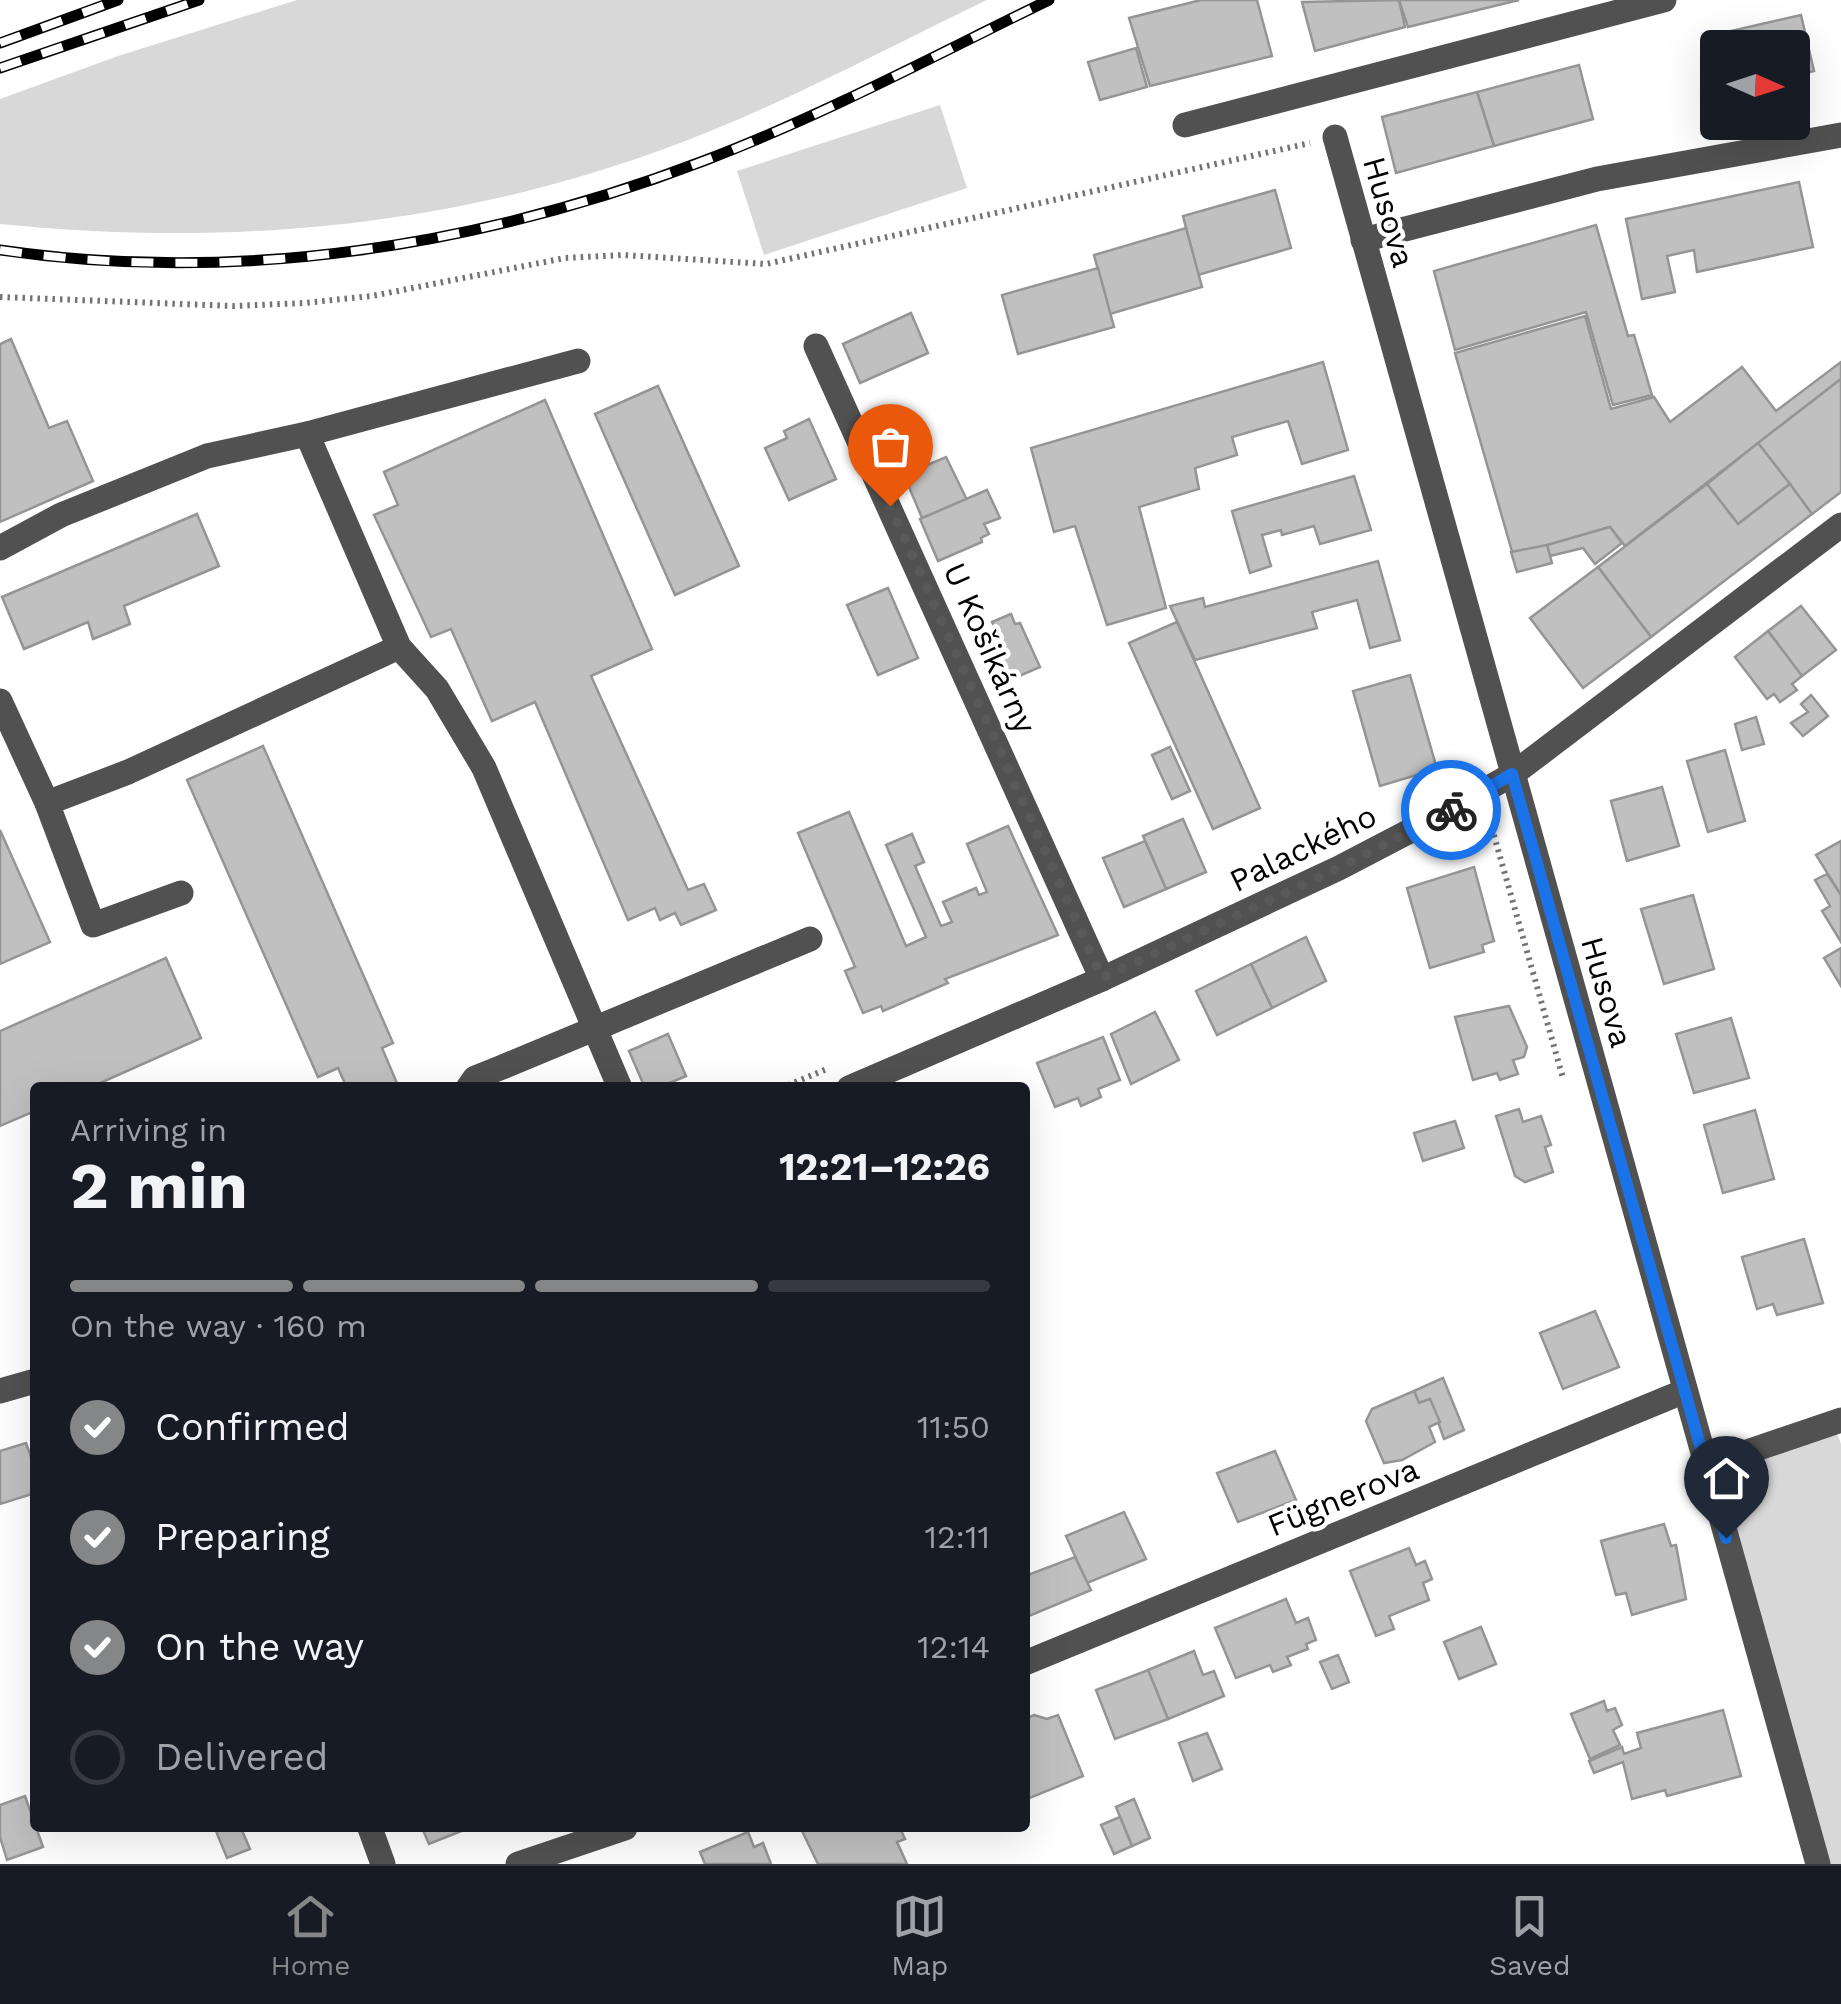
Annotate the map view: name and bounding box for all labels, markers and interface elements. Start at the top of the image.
north arrow [1700,30,1810,140]
map controls [1700,30,1810,140]
street label: Husova [1355,152,1423,272]
pin [848,404,933,507]
icon: bag [863,419,918,474]
street label: U Košikárny [935,557,1045,740]
courier [1401,760,1501,860]
icon: bike [1424,783,1479,838]
street label: Palackého [1223,796,1383,900]
street label: Husova [1573,932,1641,1052]
text: Arriving in [70,1111,227,1149]
text: 12:21–12:26 [779,1145,990,1189]
text: 2 min [70,1148,248,1224]
text: On the way · 160 m [70,1307,367,1345]
icon: check [70,1400,125,1455]
text: Confirmed [155,1405,350,1449]
text: 11:50 [917,1408,990,1446]
pin [1684,1436,1769,1539]
street label: Fügnerova [1262,1450,1424,1544]
icon: home [1699,1451,1754,1506]
icon: check [70,1510,125,1565]
text: Preparing [155,1515,330,1559]
text: 12:11 [924,1518,990,1556]
icon: check [70,1620,125,1675]
text: On the way [155,1625,364,1669]
text: 12:14 [917,1628,990,1666]
text: Delivered [155,1735,328,1779]
tab: Home [270,1889,350,1982]
tab: Map [891,1889,948,1982]
tab: Saved [1489,1889,1571,1982]

